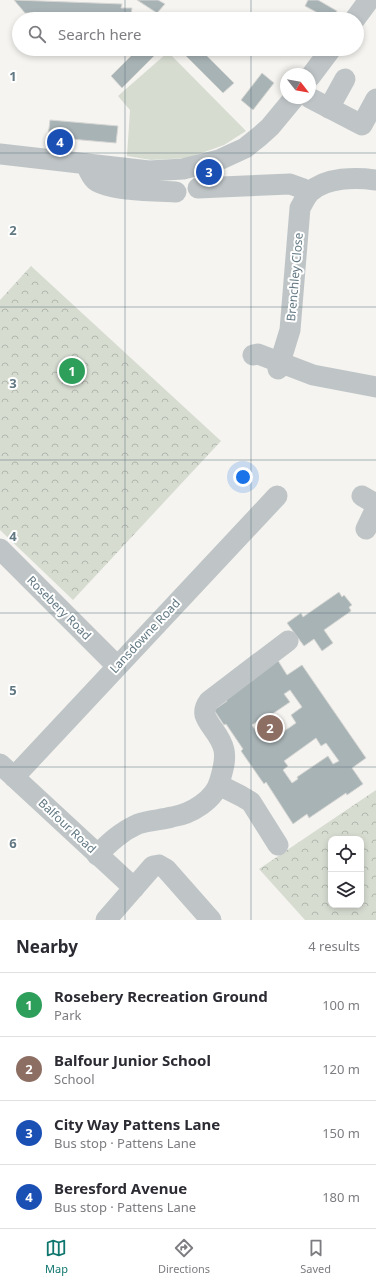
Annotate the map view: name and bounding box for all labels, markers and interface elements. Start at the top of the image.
search box [12,12,364,56]
icon: search [26,23,48,45]
text: Search here [58,24,141,44]
text: 1 [9,67,17,85]
north arrow [280,68,316,104]
pin: 4 [47,127,73,157]
pin: 3 [196,157,222,187]
text: 2 [9,221,17,239]
street label: Brenchley Close [282,232,307,322]
pin: 1 [59,356,85,386]
text: 3 [9,374,17,392]
your location [233,467,253,487]
text: 4 [9,527,17,545]
street label: Rosebery Road [23,572,95,644]
street label: Lansdowne Road [106,595,184,677]
text: 5 [9,681,17,699]
pin: 2 [257,713,283,743]
street label: Balfour Road [35,794,100,857]
text: 6 [9,834,17,852]
map controls [328,836,364,908]
button: locate [328,836,364,872]
button: layers [328,872,364,908]
text: Nearby [16,935,78,958]
text: 4 results [308,937,360,955]
text: Rosebery Recreation Ground [54,986,268,1006]
text: 1 [25,996,33,1014]
text: 100 m [322,996,360,1014]
text: Park [54,1006,81,1024]
text: Balfour Junior School [54,1050,211,1070]
text: 2 [25,1060,33,1078]
text: 120 m [322,1060,360,1078]
text: School [54,1070,95,1088]
text: City Way Pattens Lane [54,1114,220,1134]
text: 3 [25,1124,33,1142]
text: 150 m [322,1124,360,1142]
text: Bus stop · Pattens Lane [54,1134,196,1152]
text: Beresford Avenue [54,1178,187,1198]
text: 4 [25,1188,33,1206]
text: 180 m [322,1188,360,1206]
text: Bus stop · Pattens Lane [54,1198,196,1216]
tab: Map [45,1237,68,1276]
tab: Directions [158,1237,210,1276]
tab: Saved [300,1237,331,1276]

